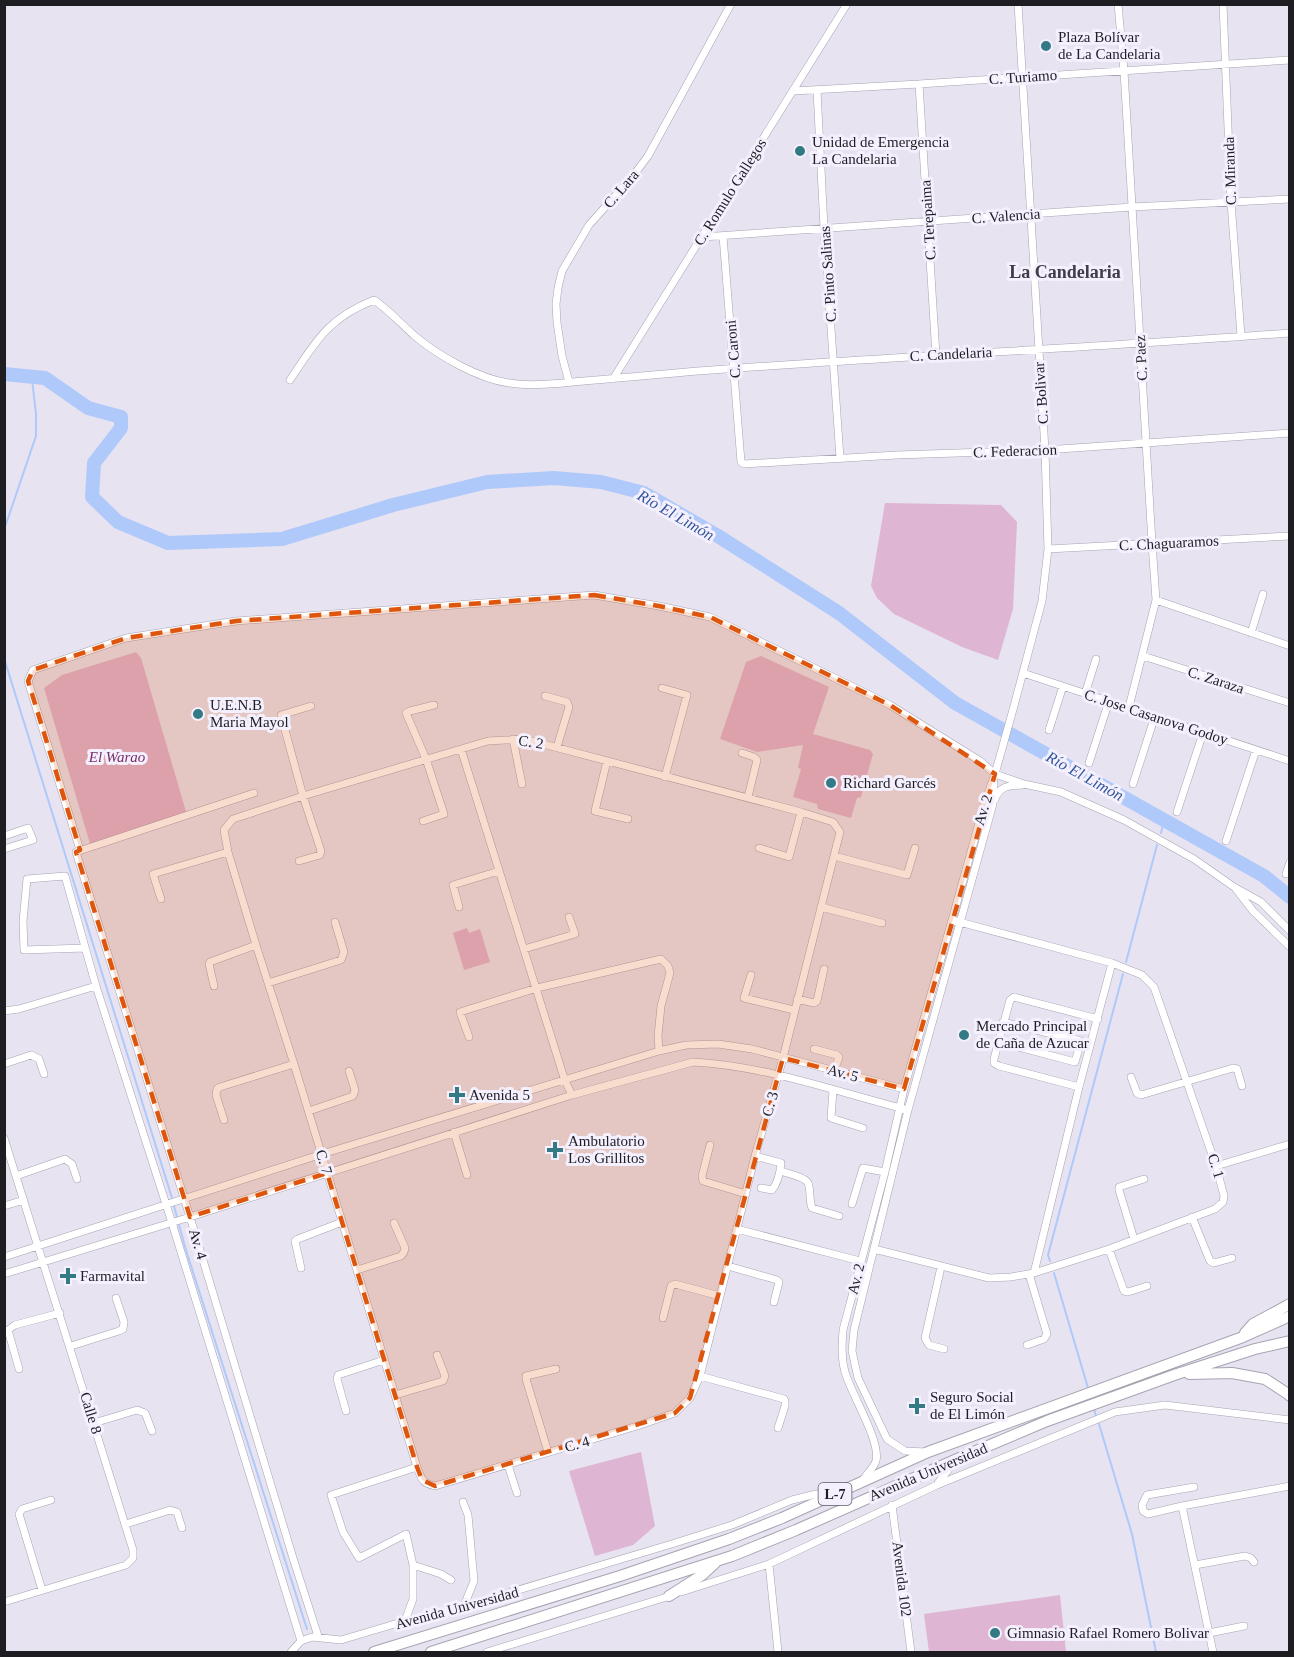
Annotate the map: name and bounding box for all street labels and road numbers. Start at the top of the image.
street label: C. Turiamo [988,67,1058,87]
street label: C. Romulo Gallegos [691,136,769,248]
street label: C. Miranda [1221,136,1239,205]
street label: C. Lara [600,167,642,211]
street label: C. Terepaima [917,179,939,261]
street label: C. Valencia [971,206,1041,226]
street label: C. Pinto Salinas [817,225,839,323]
street label: C. Caroni [722,319,744,379]
street label: C. Paez [1132,334,1150,381]
street label: C. Candelaria [909,344,993,364]
street label: C. Bolivar [1031,361,1051,425]
street label: C. Federacion [973,442,1058,460]
street label: C. Chaguaramos [1119,532,1220,554]
street label: C. Zaraza [1186,663,1247,697]
street label: C. Jose Casanova Godoy [1082,686,1230,748]
street label: C. 2 [517,732,545,752]
street label: Av. 2 [971,793,995,827]
street label: Av. 5 [826,1061,860,1085]
street label: C. 3 [759,1090,781,1118]
street label: C. 7 [313,1148,335,1177]
street label: C. 1 [1205,1152,1227,1180]
street label: Av. 4 [186,1227,210,1262]
street label: Av. 2 [844,1262,868,1296]
street label: Calle 8 [77,1390,105,1436]
street label: C. 4 [563,1433,592,1455]
street label: Avenida Universidad [867,1440,990,1504]
road number: L-7 [818,1483,852,1505]
street label: Avenida 102 [889,1540,915,1618]
street label: Avenida Universidad [394,1584,521,1632]

